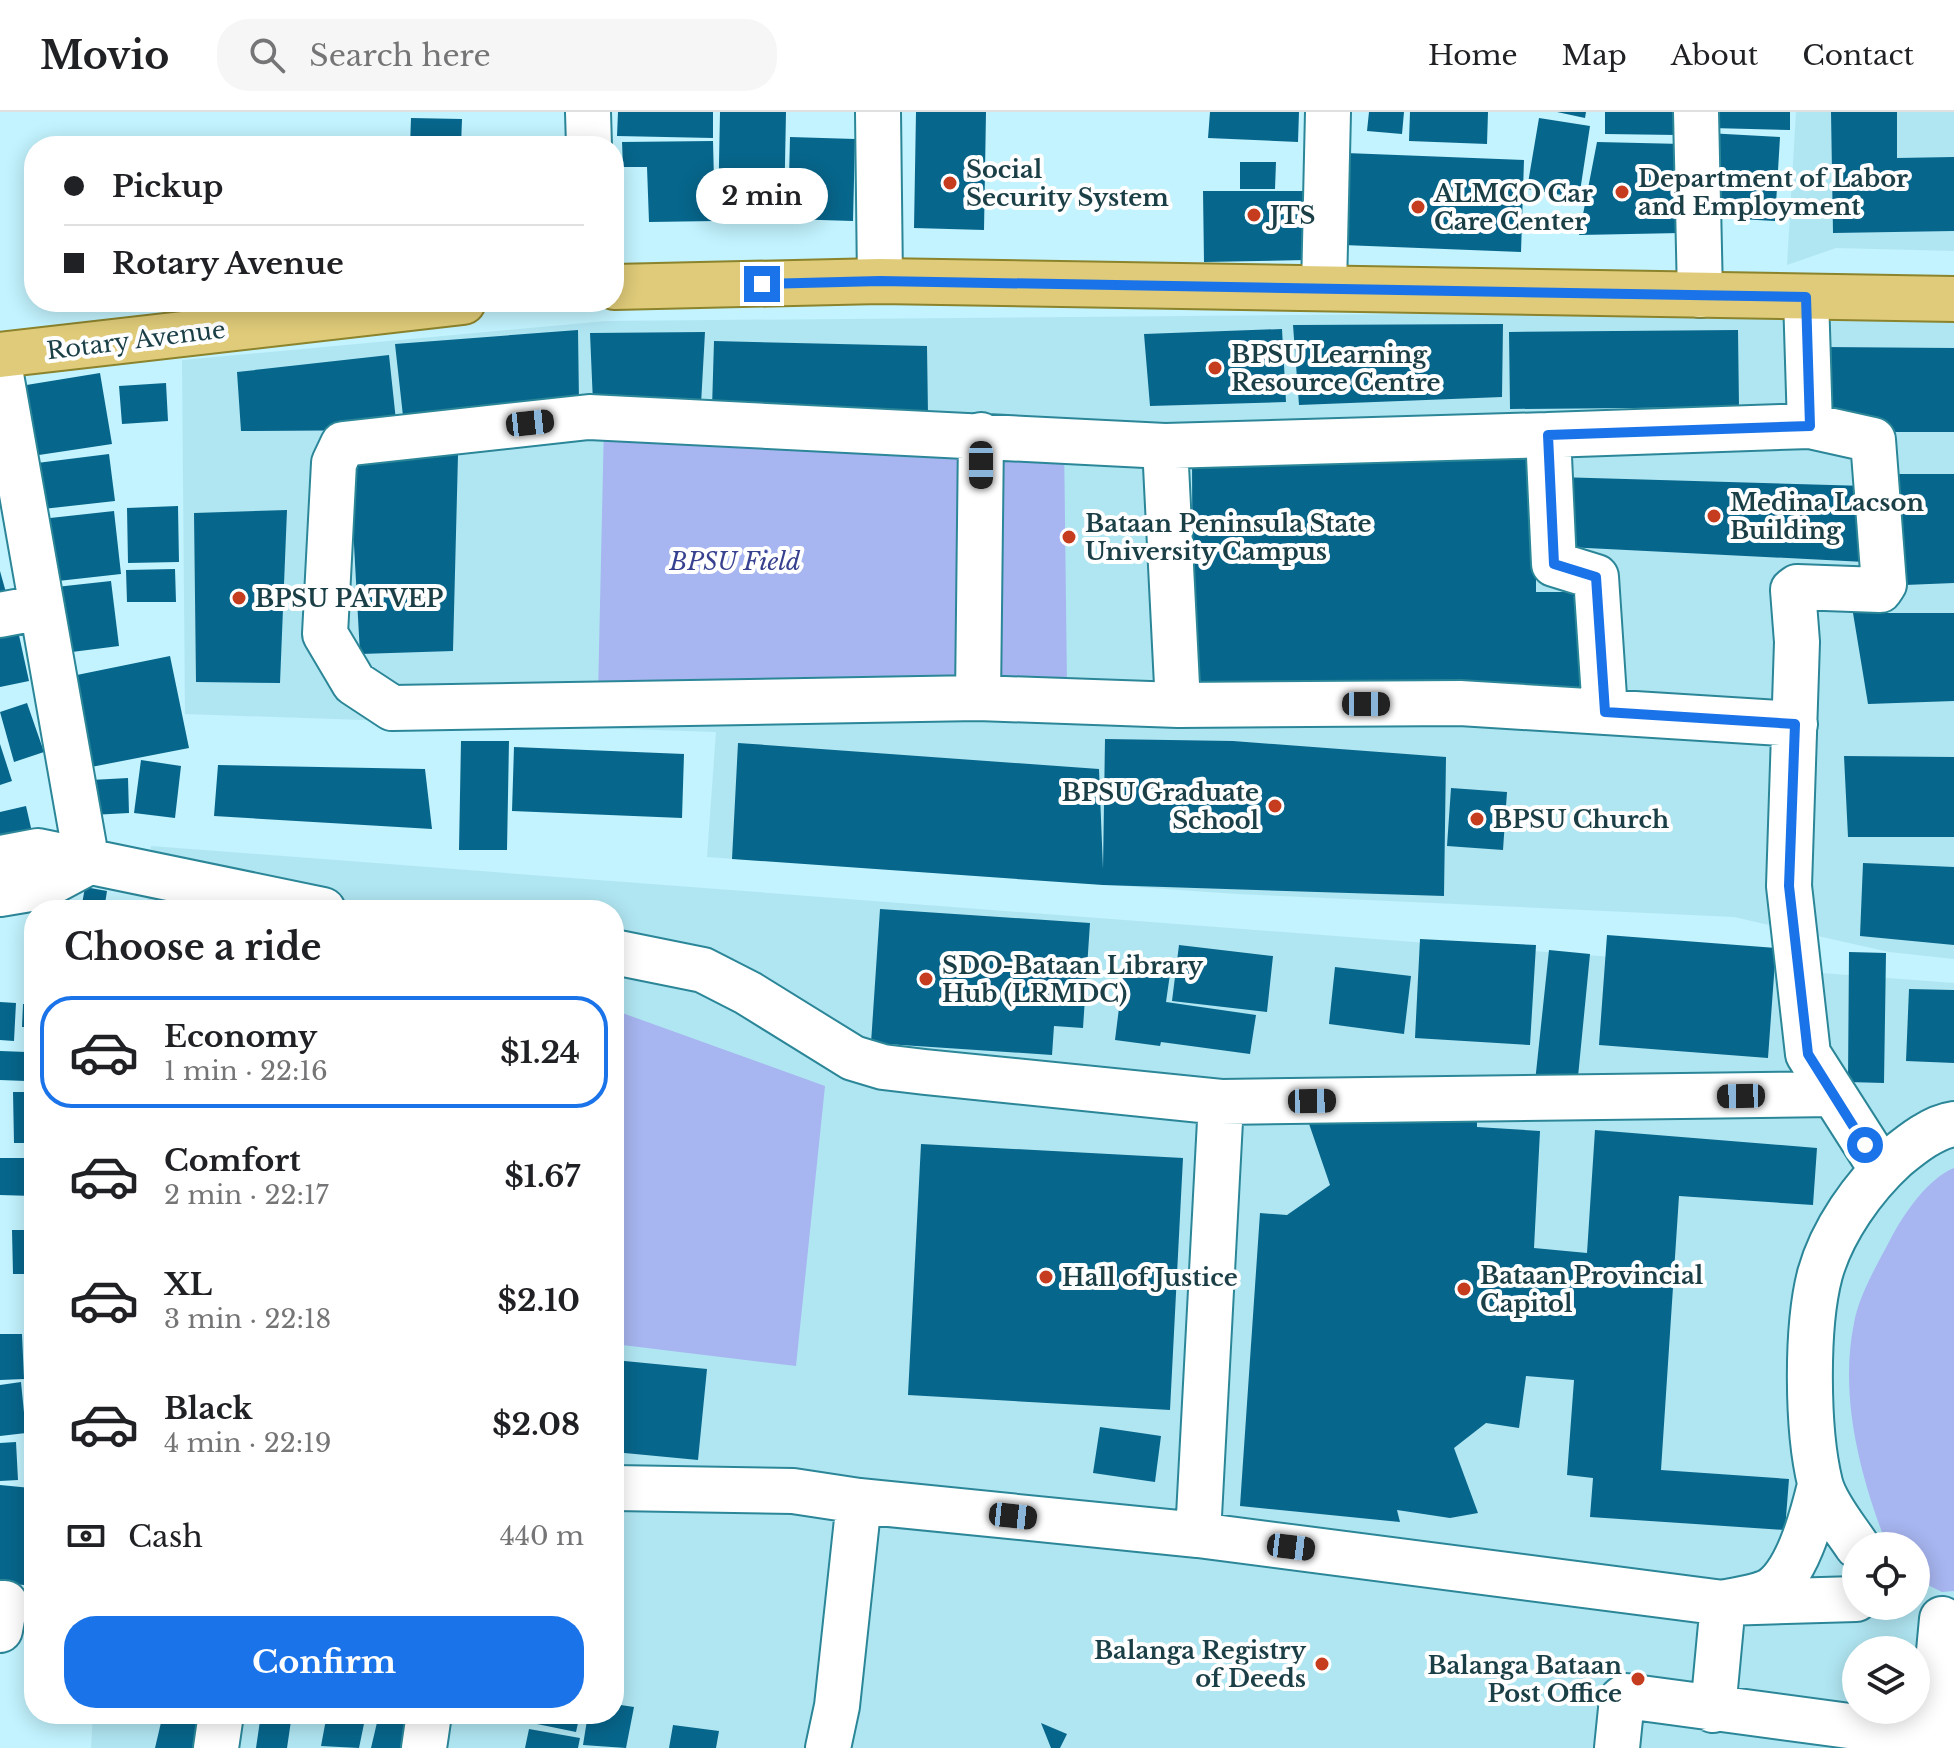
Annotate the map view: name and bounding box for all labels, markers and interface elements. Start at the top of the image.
search box [217,19,777,91]
text: Movio [40,32,169,79]
icon: search [245,33,289,77]
text: Search here [309,37,491,74]
text: Home [1428,38,1518,73]
text: Map [1562,38,1627,73]
text: About [1671,38,1758,73]
text: Contact [1802,38,1914,73]
place label: Social Security System [966,155,1169,212]
place label: Department of Labor and Employment [1638,164,1908,221]
text: Pickup [112,168,223,205]
callout: 2 min [696,168,828,224]
marker: Social Security System [941,174,959,192]
place label: ALMCO Car Care Center [1433,179,1593,236]
text: 2 min [722,180,802,212]
marker: Department of Labor and Employment [1613,183,1631,201]
marker: ALMCO Car Care Center [1409,198,1427,216]
place label: JTS [1265,201,1316,230]
marker: JTS [1245,206,1263,224]
text: Rotary Avenue [112,245,344,282]
route end [744,266,780,302]
street label: Rotary Avenue [45,315,227,365]
place label: BPSU Learning Resource Centre [1231,340,1441,397]
marker: BPSU Learning Resource Centre [1206,359,1224,377]
car [505,409,555,437]
car [969,441,993,489]
place label: Medina Lacson Building [1730,488,1924,545]
marker: Medina Lacson Building [1705,507,1723,525]
place label: Bataan Peninsula State University Campus [1085,509,1371,566]
marker: Bataan Peninsula State University Campus [1060,528,1078,546]
park label: BPSU Field [669,547,801,576]
place label: BPSU PATVEP [255,584,443,613]
marker: BPSU PATVEP [230,589,248,607]
car [1342,692,1390,716]
place label: BPSU Graduate School [1062,778,1259,835]
marker: BPSU Graduate School [1266,797,1284,815]
place label: BPSU Church [1493,805,1669,834]
marker: BPSU Church [1468,810,1486,828]
text: Choose a ride [64,925,321,970]
place label: SDO-Bataan Library Hub (LRMDC) [942,951,1203,1008]
marker: SDO-Bataan Library Hub (LRMDC) [917,970,935,988]
icon: car [68,1016,140,1088]
text: Economy [164,1018,317,1055]
text: $1.24 [500,1034,580,1071]
text: 1 min · 22:16 [164,1055,328,1087]
car [1717,1084,1765,1108]
car [1288,1089,1336,1113]
route start [1847,1127,1883,1163]
icon: car [68,1140,140,1212]
text: Comfort [164,1142,301,1179]
text: $1.67 [504,1158,580,1195]
text: 2 min · 22:17 [164,1179,329,1211]
place label: Bataan Provincial Capitol [1480,1261,1704,1318]
place label: Hall of Justice [1062,1263,1238,1292]
icon: car [68,1264,140,1336]
text: XL [164,1266,212,1303]
marker: Hall of Justice [1037,1268,1055,1286]
marker: Bataan Provincial Capitol [1455,1280,1473,1298]
text: $2.10 [498,1282,580,1319]
text: 3 min · 22:18 [164,1303,331,1335]
icon: car [68,1388,140,1460]
text: Black [164,1390,252,1427]
text: $2.08 [492,1406,580,1443]
text: 4 min · 22:19 [164,1427,331,1459]
car [988,1502,1038,1530]
icon: cash [64,1514,108,1558]
text: Cash [128,1518,203,1555]
text: 440 m [500,1520,584,1552]
car [1266,1532,1316,1562]
map controls [1842,1532,1930,1724]
button: locate [1842,1532,1930,1620]
button: Confirm [64,1616,584,1708]
place label: Balanga Registry of Deeds [1094,1636,1306,1693]
button: layers [1842,1636,1930,1724]
place label: Balanga Bataan Post Office [1427,1651,1623,1708]
marker: Balanga Registry of Deeds [1313,1655,1331,1673]
marker: Balanga Bataan Post Office [1629,1670,1647,1688]

